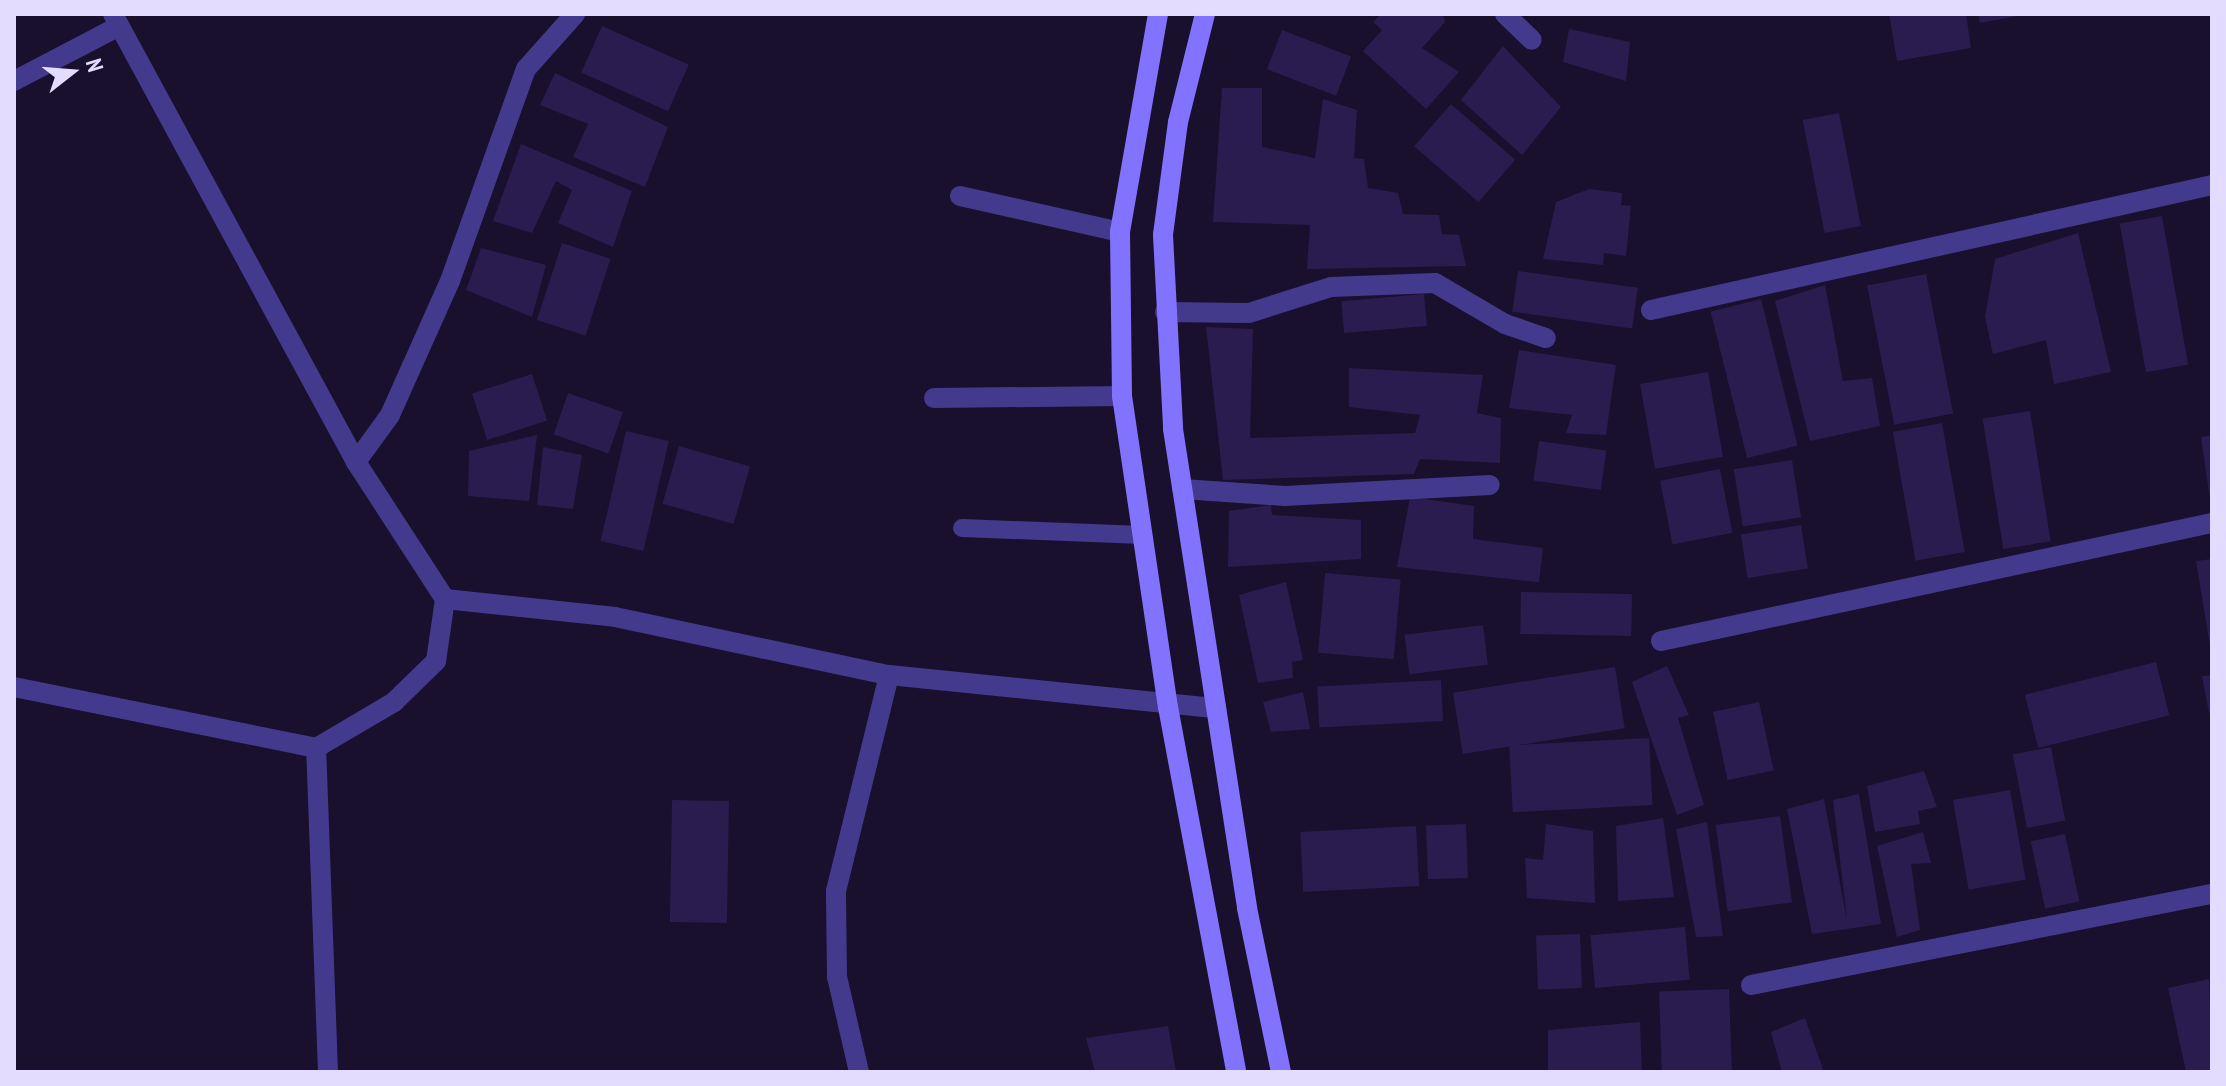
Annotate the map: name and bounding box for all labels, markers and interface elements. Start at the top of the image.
north arrow [32,32,112,112]
text: N [80,55,110,75]

